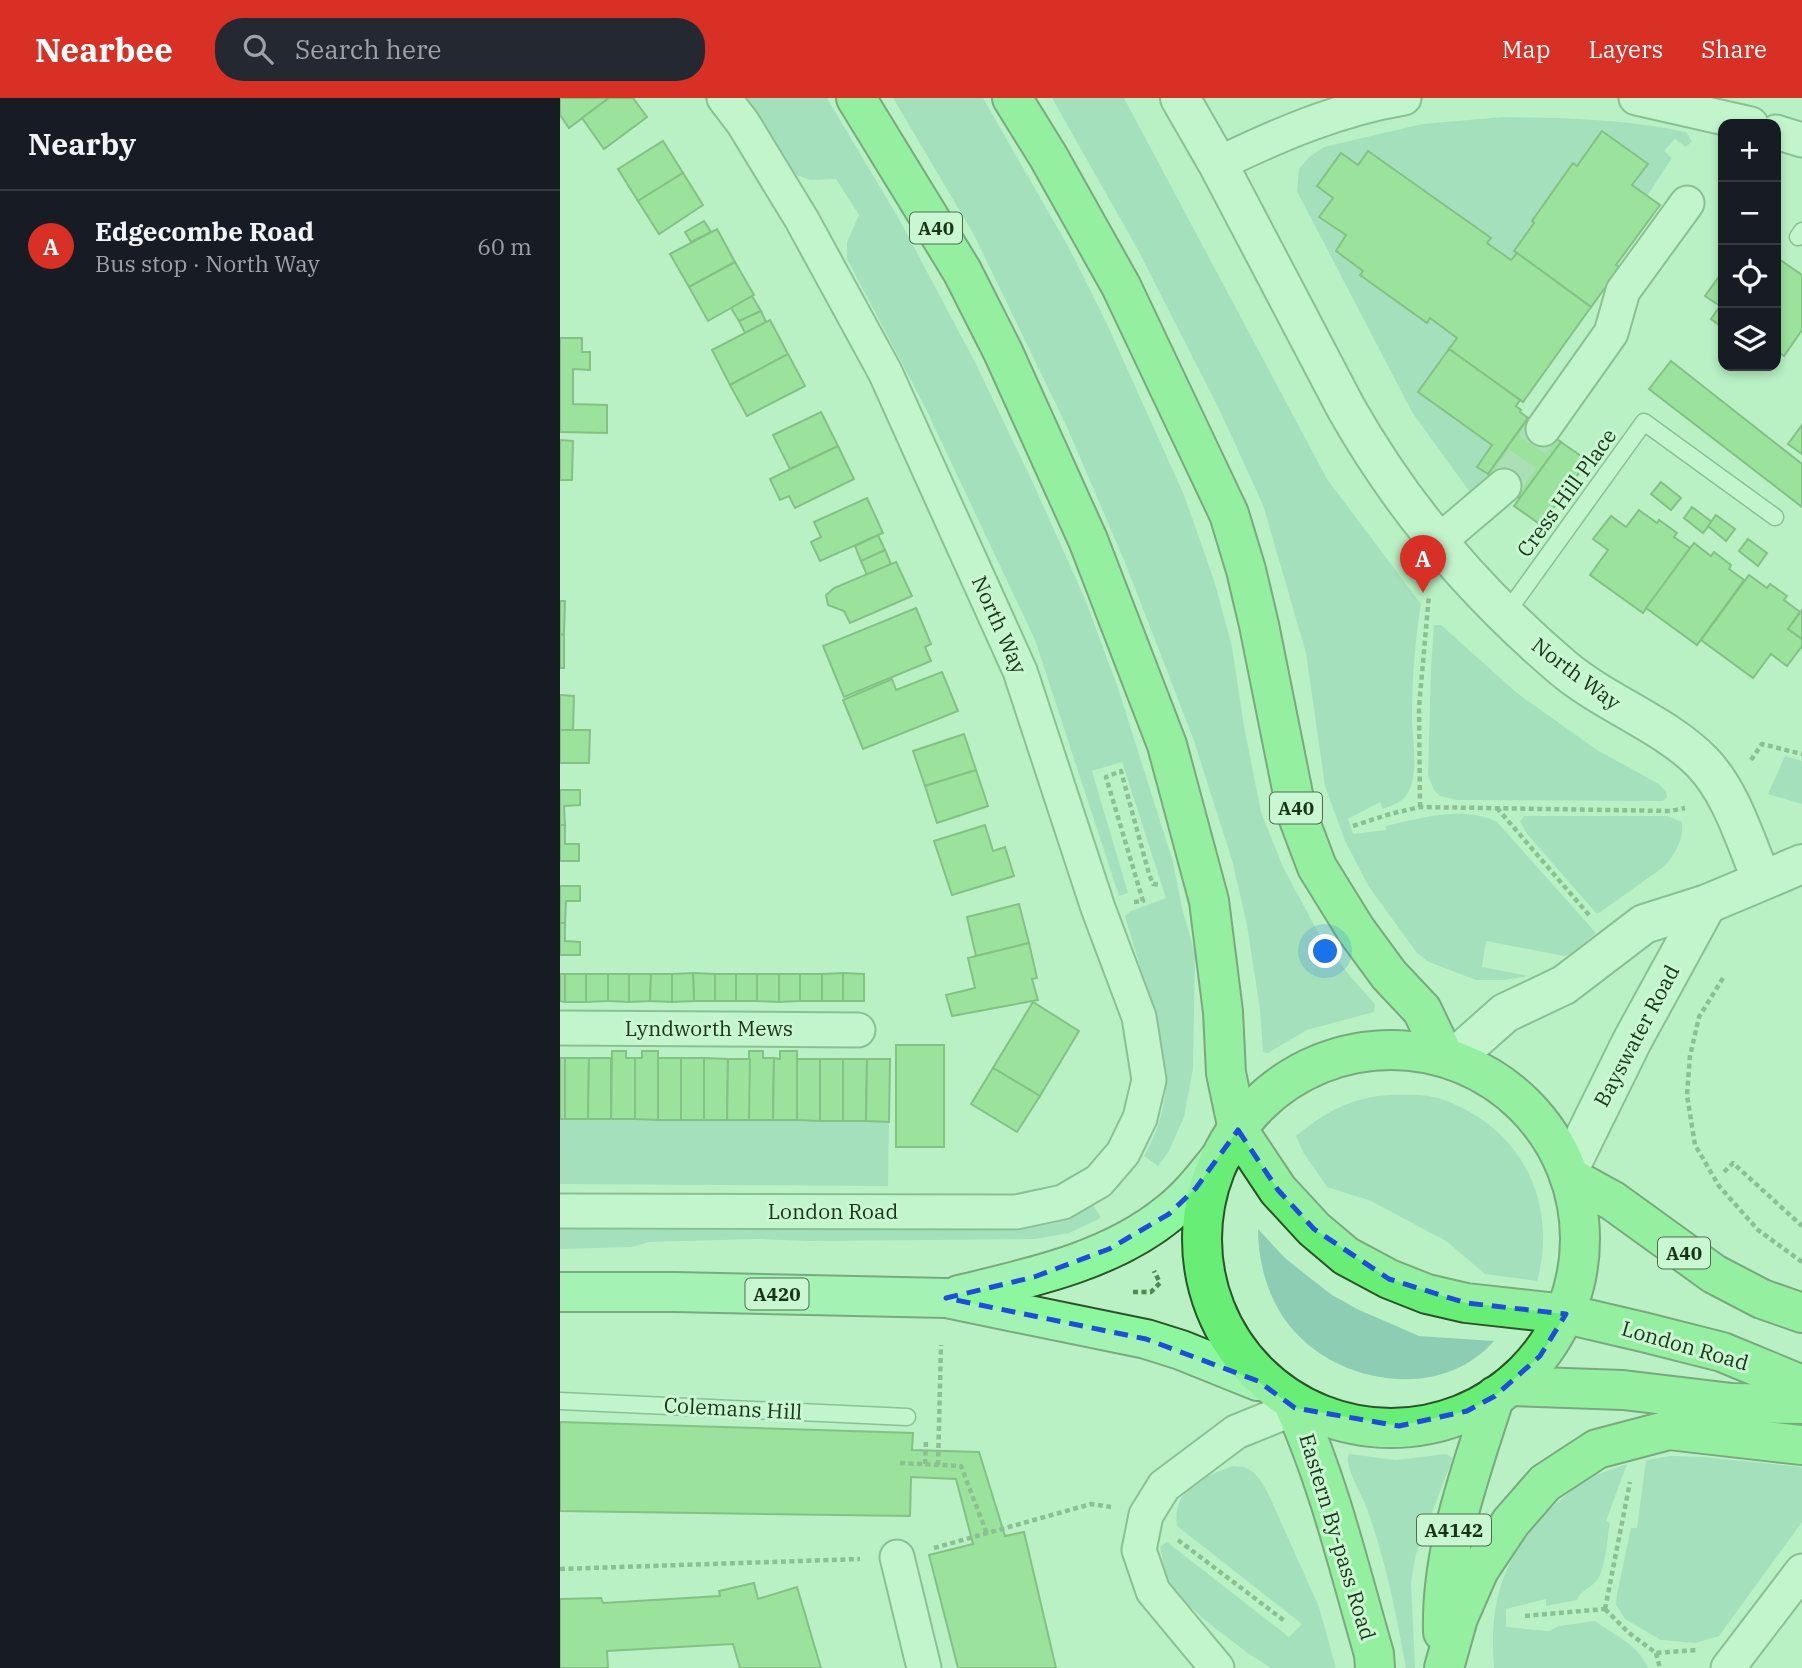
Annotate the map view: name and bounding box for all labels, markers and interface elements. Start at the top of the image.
search box [215,18,705,81]
text: Nearbee [35,28,173,71]
icon: search [239,30,277,68]
text: Search here [295,32,441,66]
text: Map [1502,33,1550,65]
text: Layers [1588,33,1663,65]
text: Share [1701,33,1767,65]
map controls [1718,119,1781,371]
button: + [1718,119,1781,182]
text: Nearby [28,124,136,163]
button: − [1718,182,1781,245]
road number: A40 [910,212,962,244]
text: Edgecombe Road [95,214,314,248]
text: A [43,231,59,261]
text: 60 m [477,231,532,261]
button: locate [1718,245,1781,308]
text: Bus stop · North Way [95,248,320,278]
button: layers [1718,308,1781,371]
street label: Cress Hill Place [1510,422,1622,562]
pin: A [1400,535,1446,593]
street label: North Way [966,571,1034,679]
street label: North Way [1526,631,1627,716]
road number: A40 [1270,792,1322,824]
your location [1308,934,1342,968]
street label: Bayswater Road [1587,960,1685,1111]
street label: Lyndworth Mews [625,1014,793,1042]
street label: London Road [768,1197,899,1225]
road number: A40 [1658,1238,1710,1268]
road number: A420 [746,1278,808,1310]
street label: London Road [1619,1314,1752,1377]
street label: Colemans Hill [663,1390,803,1426]
street label: Eastern By-pass Road [1293,1430,1383,1644]
road number: A4142 [1417,1514,1491,1546]

